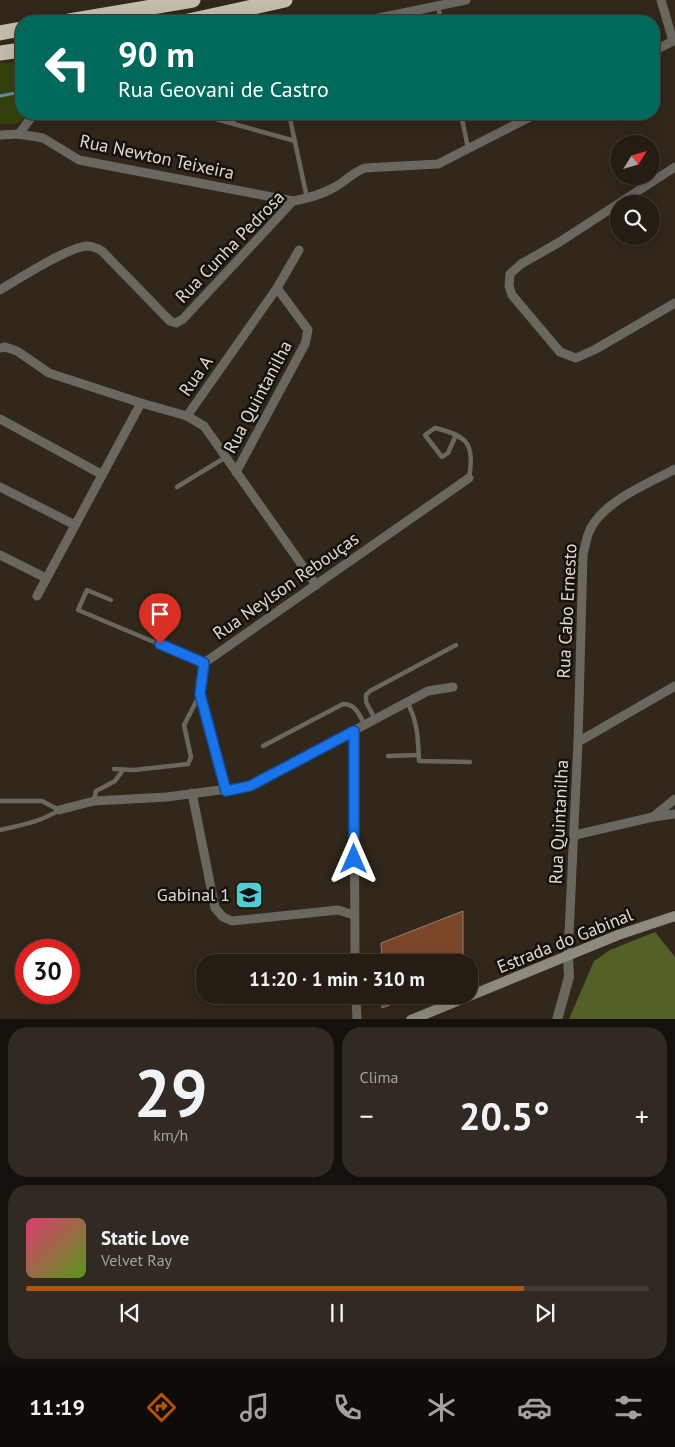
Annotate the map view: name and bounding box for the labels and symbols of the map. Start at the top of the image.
street label: Rua Newton Teixeira [78,129,236,184]
north arrow [610,135,660,185]
street label: Rua Cunha Pedrosa [170,186,289,308]
street label: Rua Quintanilha [218,336,297,457]
street label: Rua A [174,351,218,400]
street label: Rua Neylson Rebouças [208,527,363,645]
street label: Rua Cabo Ernesto [551,543,582,679]
pin [139,593,181,644]
street label: Rua Quintanilha [544,759,573,885]
position arrow [327,832,379,884]
school or university icon: Gabinal 1 [234,880,264,910]
place label: Gabinal 1 [157,883,230,906]
street label: Estrada do Gabinal [494,903,637,978]
speed limit sign: 30 [15,939,80,1004]

